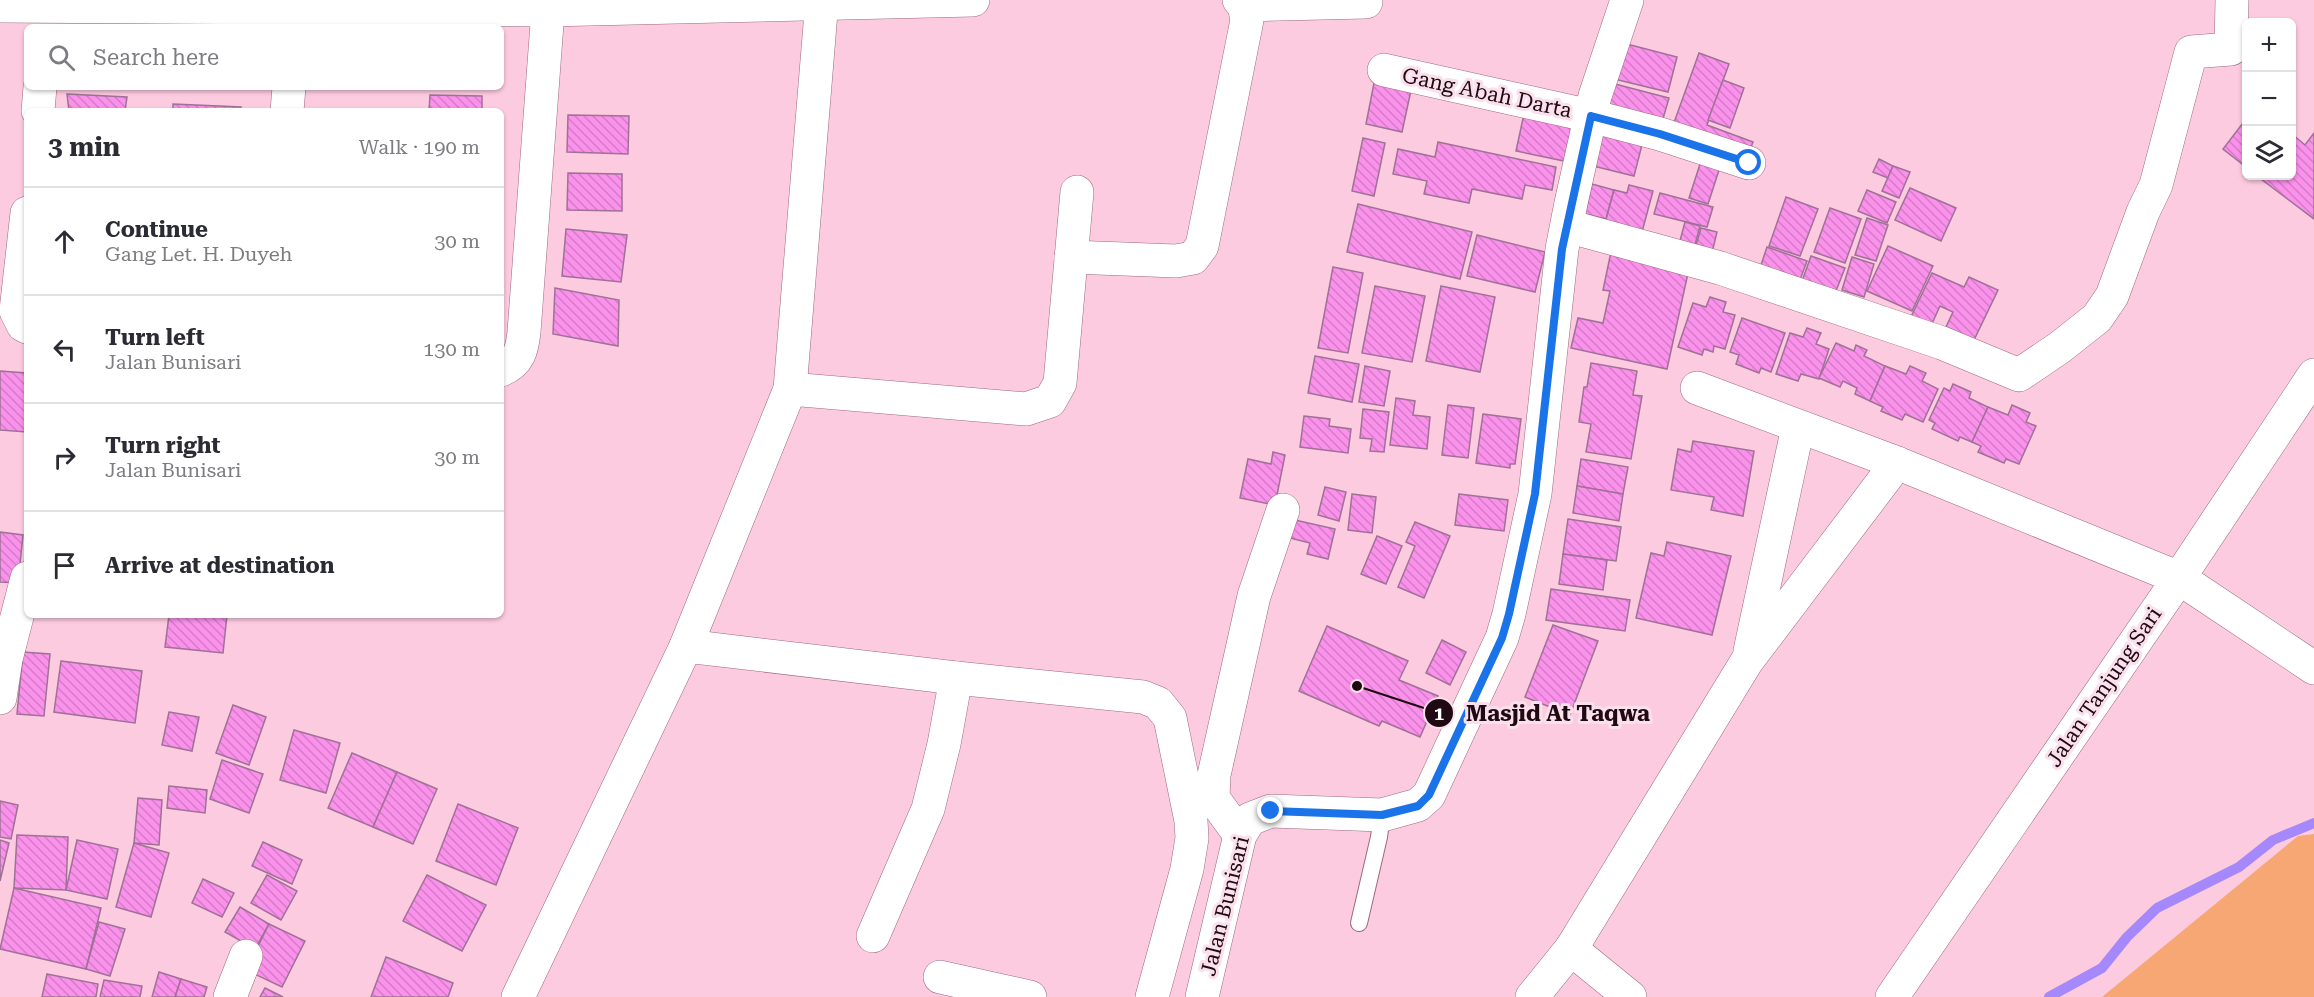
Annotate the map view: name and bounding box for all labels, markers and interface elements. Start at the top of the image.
map controls [2242,18,2296,180]
button: + [2242,18,2296,72]
search box [24,24,504,90]
icon: search [45,41,78,74]
text: Search here [93,45,219,70]
street label: Gang Abah Darta [1400,63,1575,123]
button: − [2242,72,2296,126]
button: layers [2242,126,2296,180]
text: 3 min [48,132,120,162]
text: Walk · 190 m [359,135,480,159]
route start [1735,149,1761,175]
text: Continue [105,217,208,242]
icon: ahead [48,225,81,258]
text: 30 m [434,229,480,253]
text: Gang Let. H. Duyeh [105,242,292,266]
text: Turn left [105,325,205,350]
icon: left [48,333,81,366]
text: 130 m [423,337,480,361]
text: Jalan Bunisari [105,350,242,374]
text: Turn right [105,433,220,458]
icon: right [48,441,81,474]
text: 30 m [434,445,480,469]
text: Jalan Bunisari [105,458,242,482]
icon: arrive [48,549,81,582]
text: Arrive at destination [105,553,334,578]
street label: Jalan Tanjung Sari [2042,602,2166,771]
callout: Masjid At Taqwa [1424,693,1662,733]
text: Masjid At Taqwa [1466,701,1650,726]
text: 1 [1434,703,1444,724]
route end [1257,797,1283,823]
street label: Jalan Bunisari [1196,833,1254,978]

